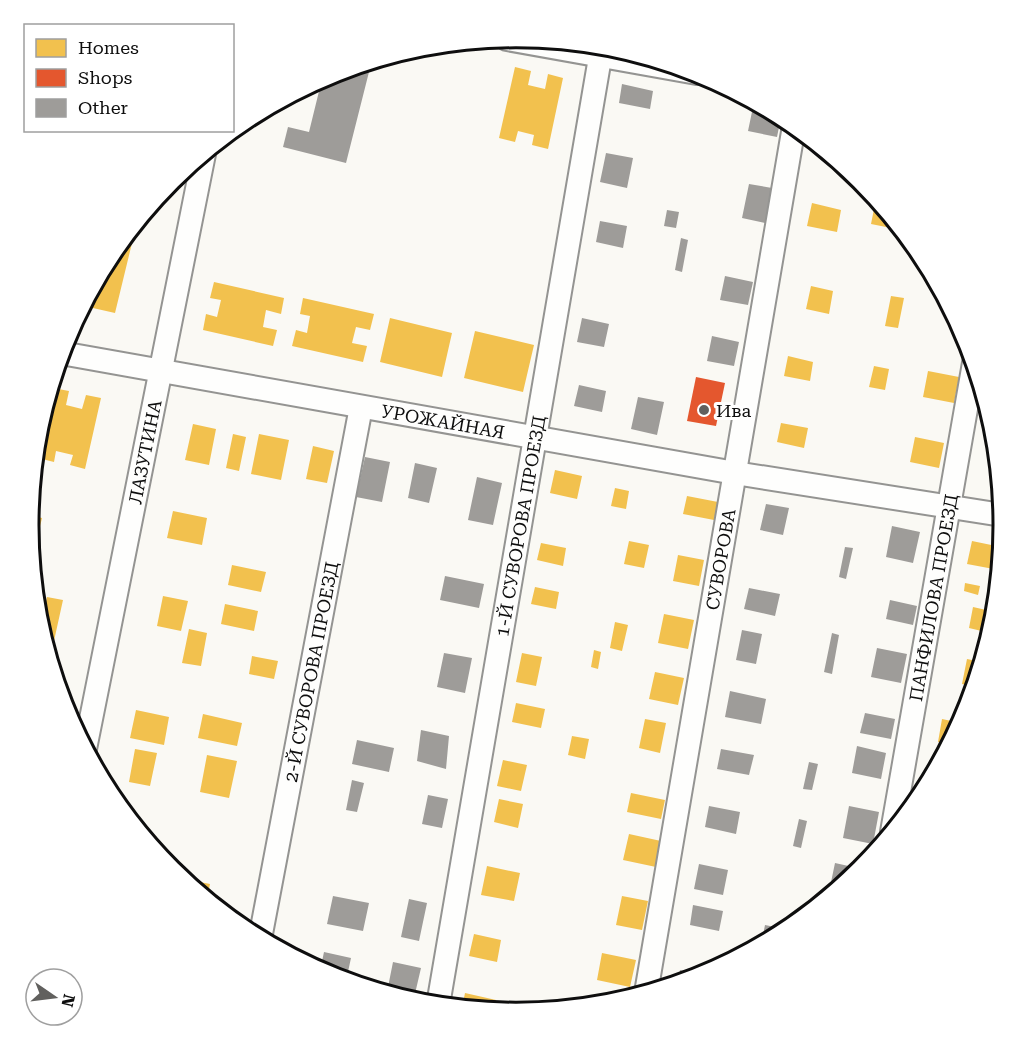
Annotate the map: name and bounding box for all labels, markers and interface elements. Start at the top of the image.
legend [24,24,234,132]
text: Homes [78,37,139,58]
text: Shops [78,67,132,88]
text: Other [78,97,128,118]
street label: ЛАЗУТИНА [124,398,165,506]
street label: УРОЖАЙНАЯ [380,400,506,442]
place label: Ива [716,400,752,421]
marker: Ива [697,403,711,417]
street label: 1-Й СУВОРОВА ПРОЕЗД [491,414,549,638]
street label: ПАНФИЛОВА ПРОЕЗД [905,492,961,703]
street label: СУВОРОВА [701,507,739,612]
street label: 2-Й СУВОРОВА ПРОЕЗД [280,560,342,784]
north arrow [24,967,84,1027]
text: N [57,992,79,1009]

